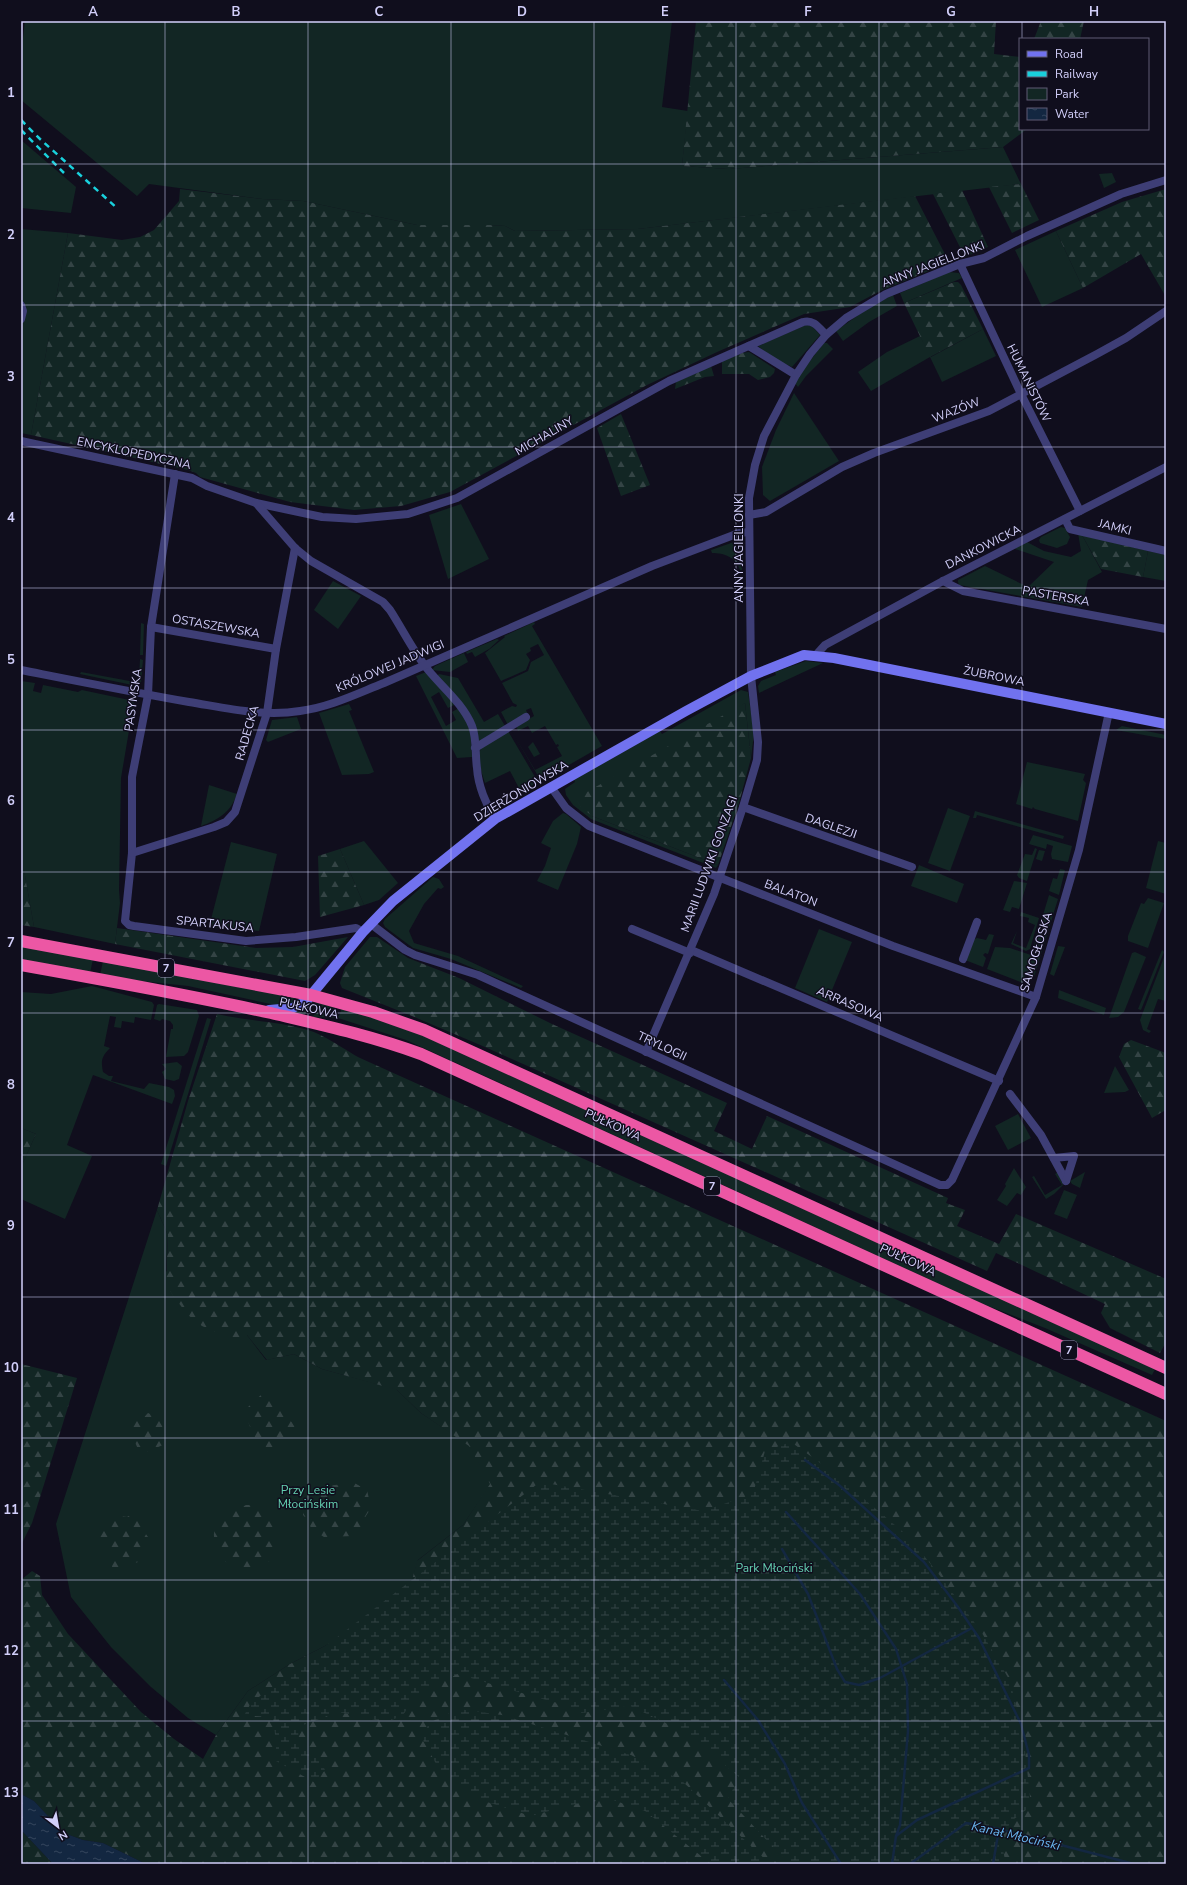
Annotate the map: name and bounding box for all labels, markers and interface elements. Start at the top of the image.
text: A [88,3,98,21]
text: B [232,3,241,21]
text: C [375,3,384,21]
text: D [517,3,527,21]
text: E [661,3,669,21]
text: F [804,3,812,21]
text: G [946,3,956,21]
text: H [1089,3,1099,21]
legend [1019,38,1149,130]
text: Road [1055,46,1083,62]
text: Railway [1055,66,1099,82]
text: 1 [7,84,15,102]
text: Park [1055,86,1080,102]
text: Water [1055,106,1089,122]
text: 2 [7,226,15,244]
street label: ANNY JAGIELLONKI [879,237,987,291]
street label: HUMANISTÓW [1003,341,1055,425]
text: 3 [7,368,15,386]
street label: WAZÓW [930,394,982,426]
street label: MICHALINY [512,412,577,459]
street label: ENCYKLOPEDYCZNA [76,433,193,473]
street label: ANNY JAGIELLONKI [731,493,747,603]
text: 4 [7,509,15,527]
street label: JAMKI [1096,515,1133,539]
street label: DANKOWICKA [942,521,1024,573]
street label: PASTERSKA [1021,582,1091,610]
street label: OSTASZEWSKA [171,610,261,642]
street label: KRÓLOWEJ JADWIGI [333,636,447,696]
text: 5 [7,651,15,669]
street label: ŻUBROWA [962,662,1026,690]
street label: PASYMSKA [121,667,145,733]
street label: RADECKA [232,703,263,762]
street label: DZIERŻONIOWSKA [471,756,571,825]
text: 6 [7,792,15,810]
street label: MARII LUDWIKI GONZAGI [677,794,741,934]
street label: DAGLEZJI [803,810,859,842]
street label: BALATON [762,876,820,910]
street label: SAMOGŁOSKA [1016,910,1056,994]
street label: SPARTAKUSA [175,912,255,936]
text: 7 [7,934,15,952]
road number: 7 [158,959,174,977]
street label: ARRASOWA [814,983,886,1025]
street label: PUŁKOWA [278,993,340,1023]
street label: TRYLOGII [635,1028,689,1064]
text: 8 [7,1076,15,1094]
street label: PUŁKOWA [582,1105,644,1145]
road number: 7 [704,1177,720,1195]
text: 9 [7,1217,15,1235]
street label: PUŁKOWA [877,1240,939,1280]
road number: 7 [1061,1341,1077,1359]
text: 10 [3,1359,19,1377]
park label: Przy Lesie Młocińskim [278,1482,338,1512]
text: 11 [3,1501,19,1519]
park label: Park Młociński [735,1560,813,1576]
text: 12 [3,1642,19,1660]
text: 13 [3,1784,19,1802]
north arrow [38,1807,78,1847]
water label: Kanał Młociński [970,1817,1063,1855]
text: N [56,1827,70,1844]

